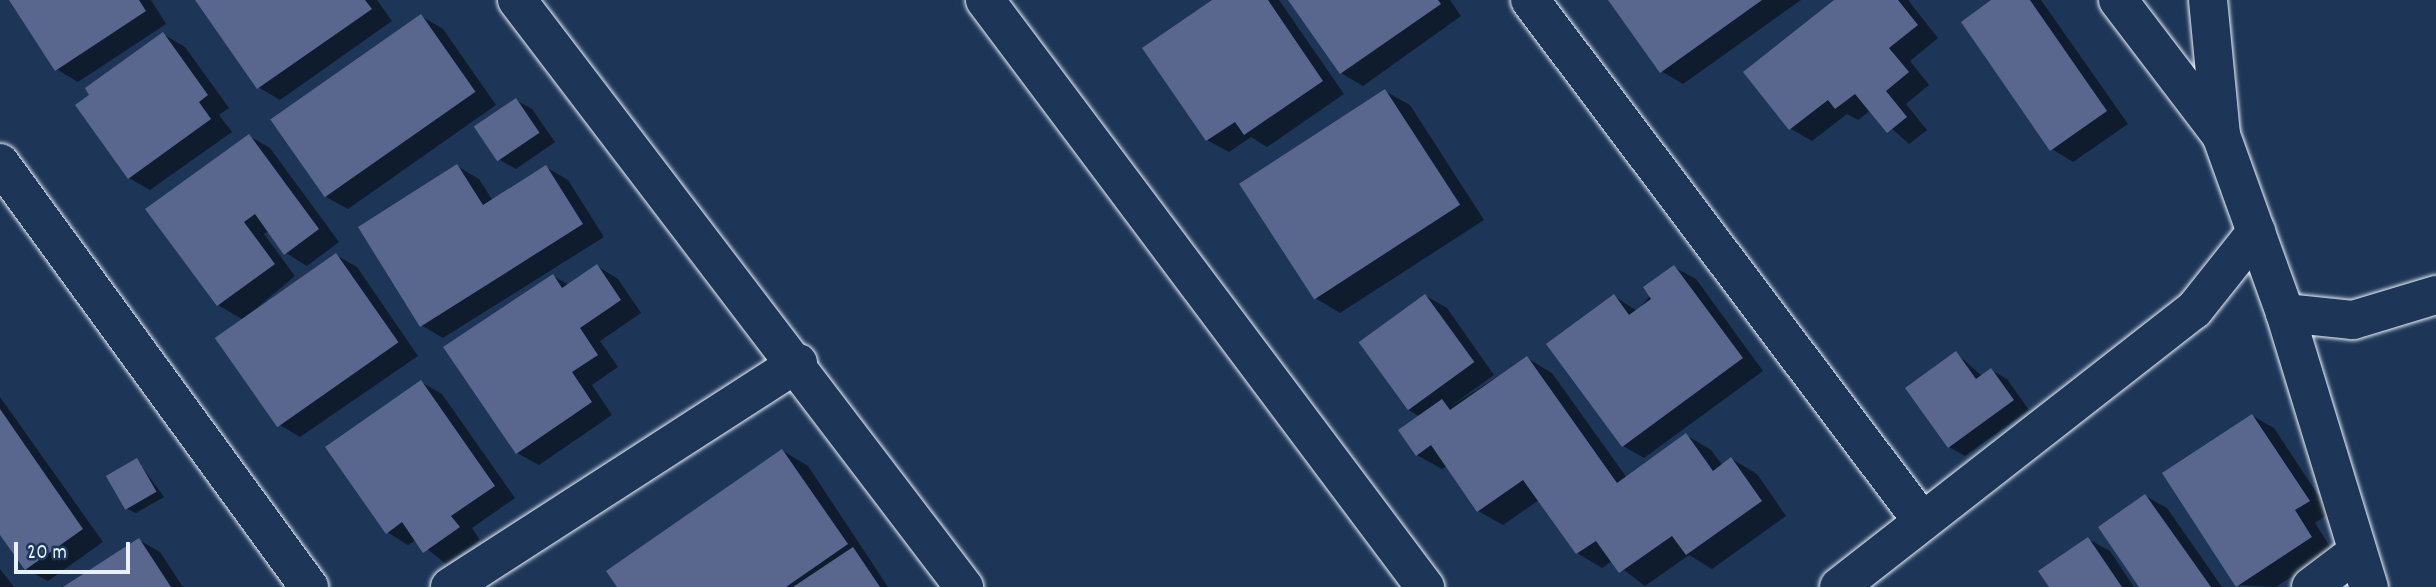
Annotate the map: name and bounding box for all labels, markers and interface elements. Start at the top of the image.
scale bar [18,528,133,572]
text: 20 m [27,539,67,569]

